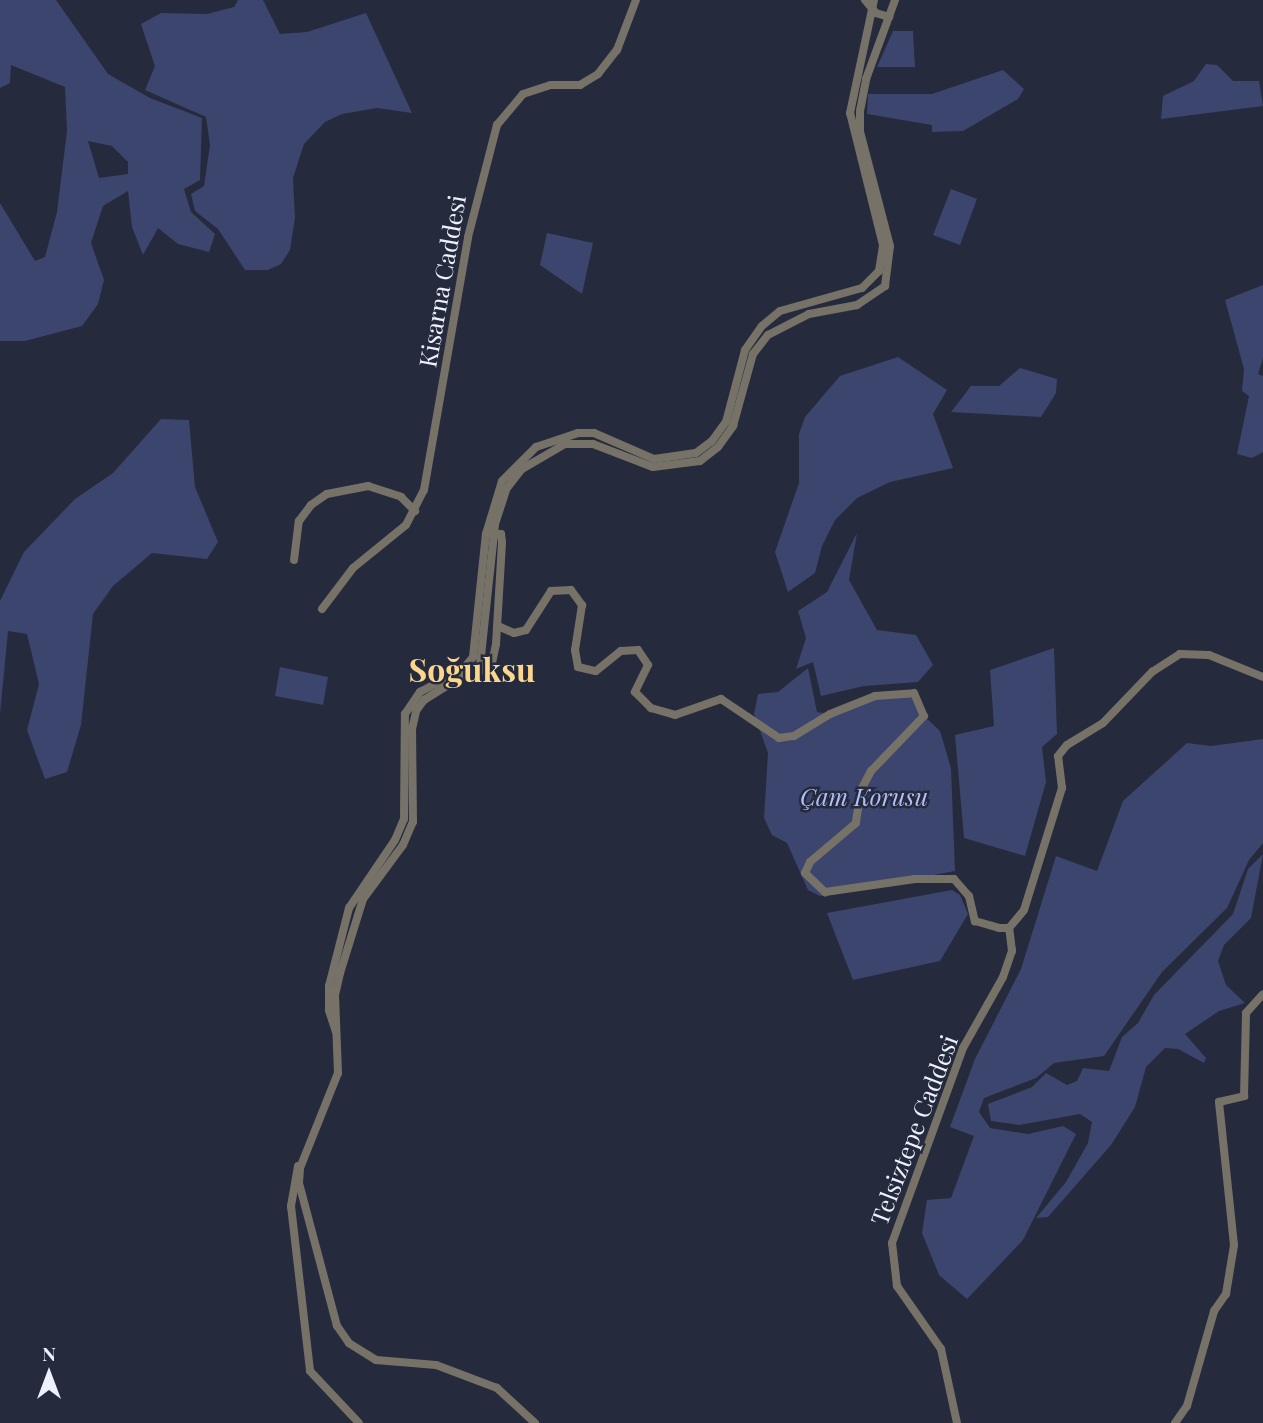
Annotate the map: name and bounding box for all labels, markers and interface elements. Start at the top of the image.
street label: Kisarna Caddesi [413,193,471,369]
district label: Soğuksu [409,650,535,688]
park label: Çam Korusu [800,783,928,811]
street label: Telsiztepe Caddesi [865,1031,963,1229]
north arrow [14,1339,84,1409]
text: N [42,1340,56,1366]

